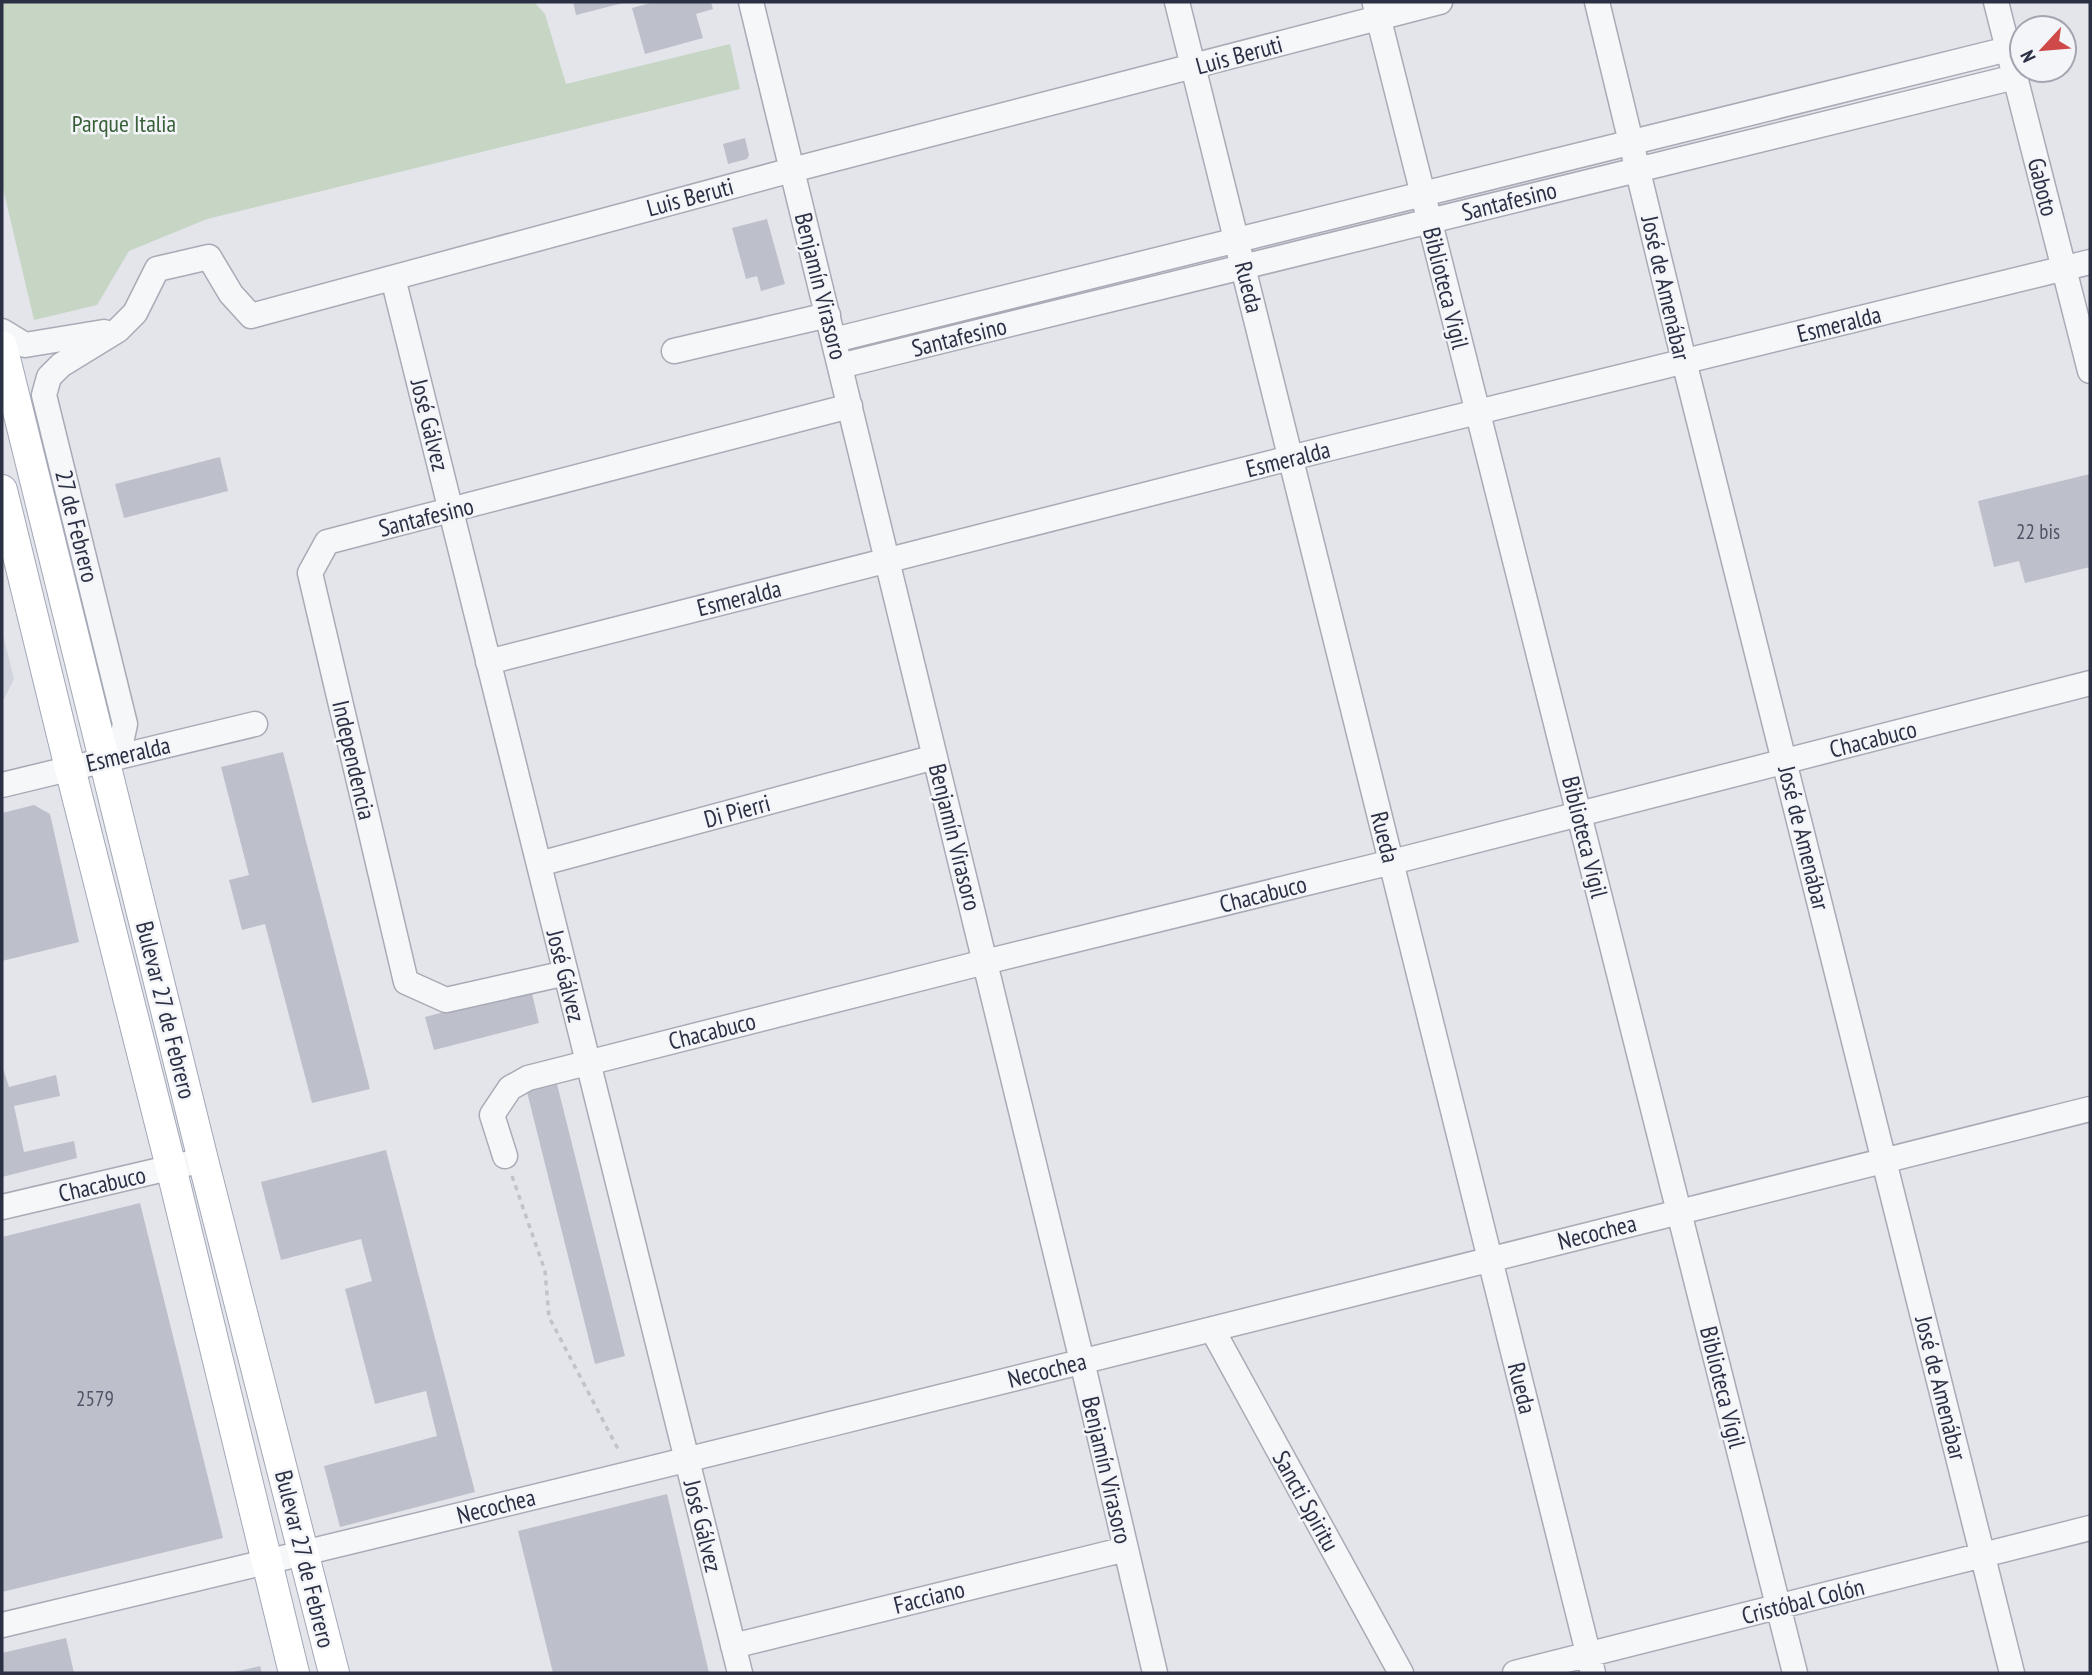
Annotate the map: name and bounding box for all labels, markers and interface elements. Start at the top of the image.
north arrow [2008,14,2078,84]
street label: Luis Beruti [1192,29,1286,81]
text: N [2015,47,2041,66]
park label: Parque Italia [72,108,176,139]
street label: Gaboto [2021,155,2065,219]
street label: Luis Beruti [643,171,737,223]
street label: Santafesino [1458,174,1560,228]
street label: Benjamín Virasoro [788,209,854,363]
street label: José de Amenábar [1634,212,1698,364]
street label: Biblioteca Vigil [1416,224,1476,352]
street label: Rueda [1228,258,1270,316]
street label: Esmeralda [1794,299,1884,349]
street label: Santafesino [908,310,1010,364]
street label: José Gálvez [403,375,456,474]
street label: Esmeralda [1243,434,1333,484]
street label: 27 de Febrero [48,467,106,585]
street label: Santafesino [375,490,477,544]
house number: 22 bis [2016,518,2060,545]
street label: Esmeralda [694,573,784,623]
street label: Independencia [325,697,383,823]
street label: Chacabuco [1826,713,1920,765]
street label: Esmeralda [83,729,173,779]
street label: Benjamín Virasoro [922,760,988,914]
street label: José de Amenábar [1771,762,1837,914]
street label: Biblioteca Vigil [1555,773,1615,901]
street label: Di Pierri [701,787,773,835]
street label: Rueda [1364,808,1406,866]
street label: Chacabuco [1216,868,1310,920]
street label: Bulevar 27 de Febrero [129,918,203,1102]
street label: José Gálvez [539,926,592,1025]
street label: Chacabuco [665,1005,759,1057]
street label: Chacabuco [55,1159,149,1209]
street label: Necochea [1555,1207,1639,1257]
street label: José de Amenábar [1908,1312,1974,1464]
street label: Biblioteca Vigil [1693,1323,1753,1451]
street label: Necochea [1005,1345,1089,1395]
street label: Rueda [1501,1359,1543,1417]
house number: 2579 [76,1385,114,1412]
street label: Benjamín Virasoro [1075,1393,1139,1547]
street label: Sancti Spiritu [1266,1445,1346,1557]
street label: Bulevar 27 de Febrero [268,1467,342,1651]
street label: José Gálvez [676,1476,729,1575]
street label: Necochea [454,1481,538,1531]
street label: Cristóbal Colón [1738,1571,1868,1631]
street label: Facciano [890,1573,968,1621]

